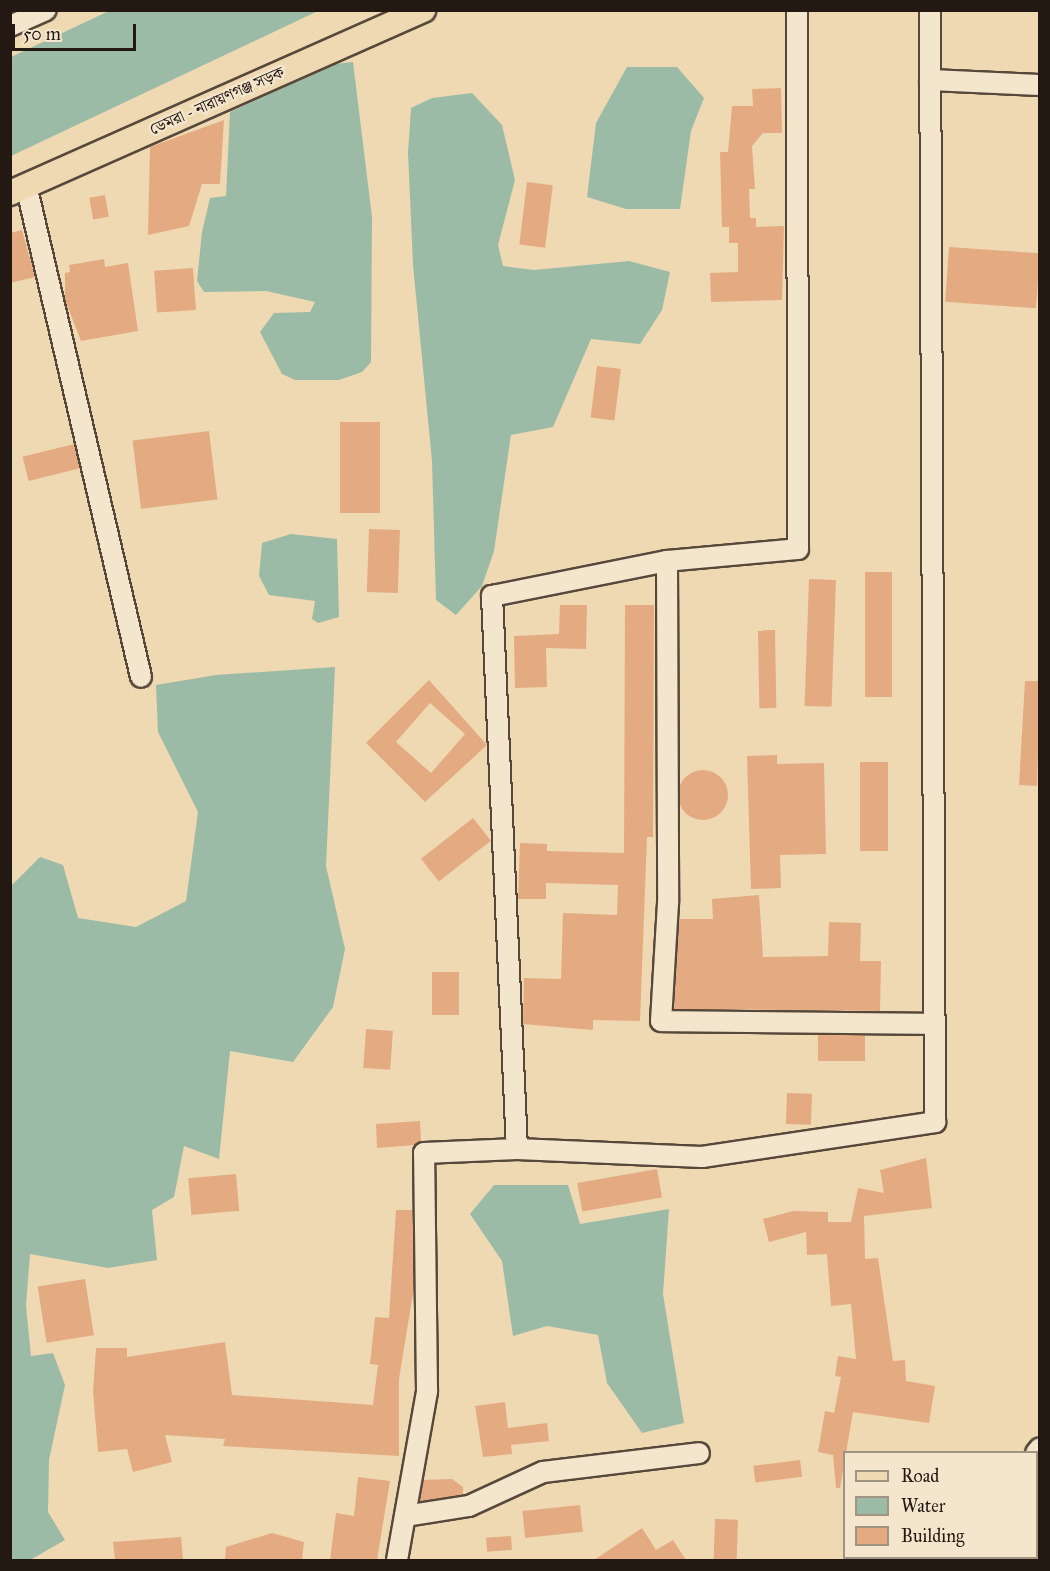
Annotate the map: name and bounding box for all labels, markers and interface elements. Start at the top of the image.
scale bar [15,12,140,50]
text: 50 m [23,23,61,45]
street label: ডেমরা - নারায়ণগঞ্জ সড়ক [147,63,287,139]
legend [843,1451,1038,1559]
text: Road [901,1465,939,1487]
text: Water [901,1495,945,1517]
text: Building [901,1525,964,1547]

